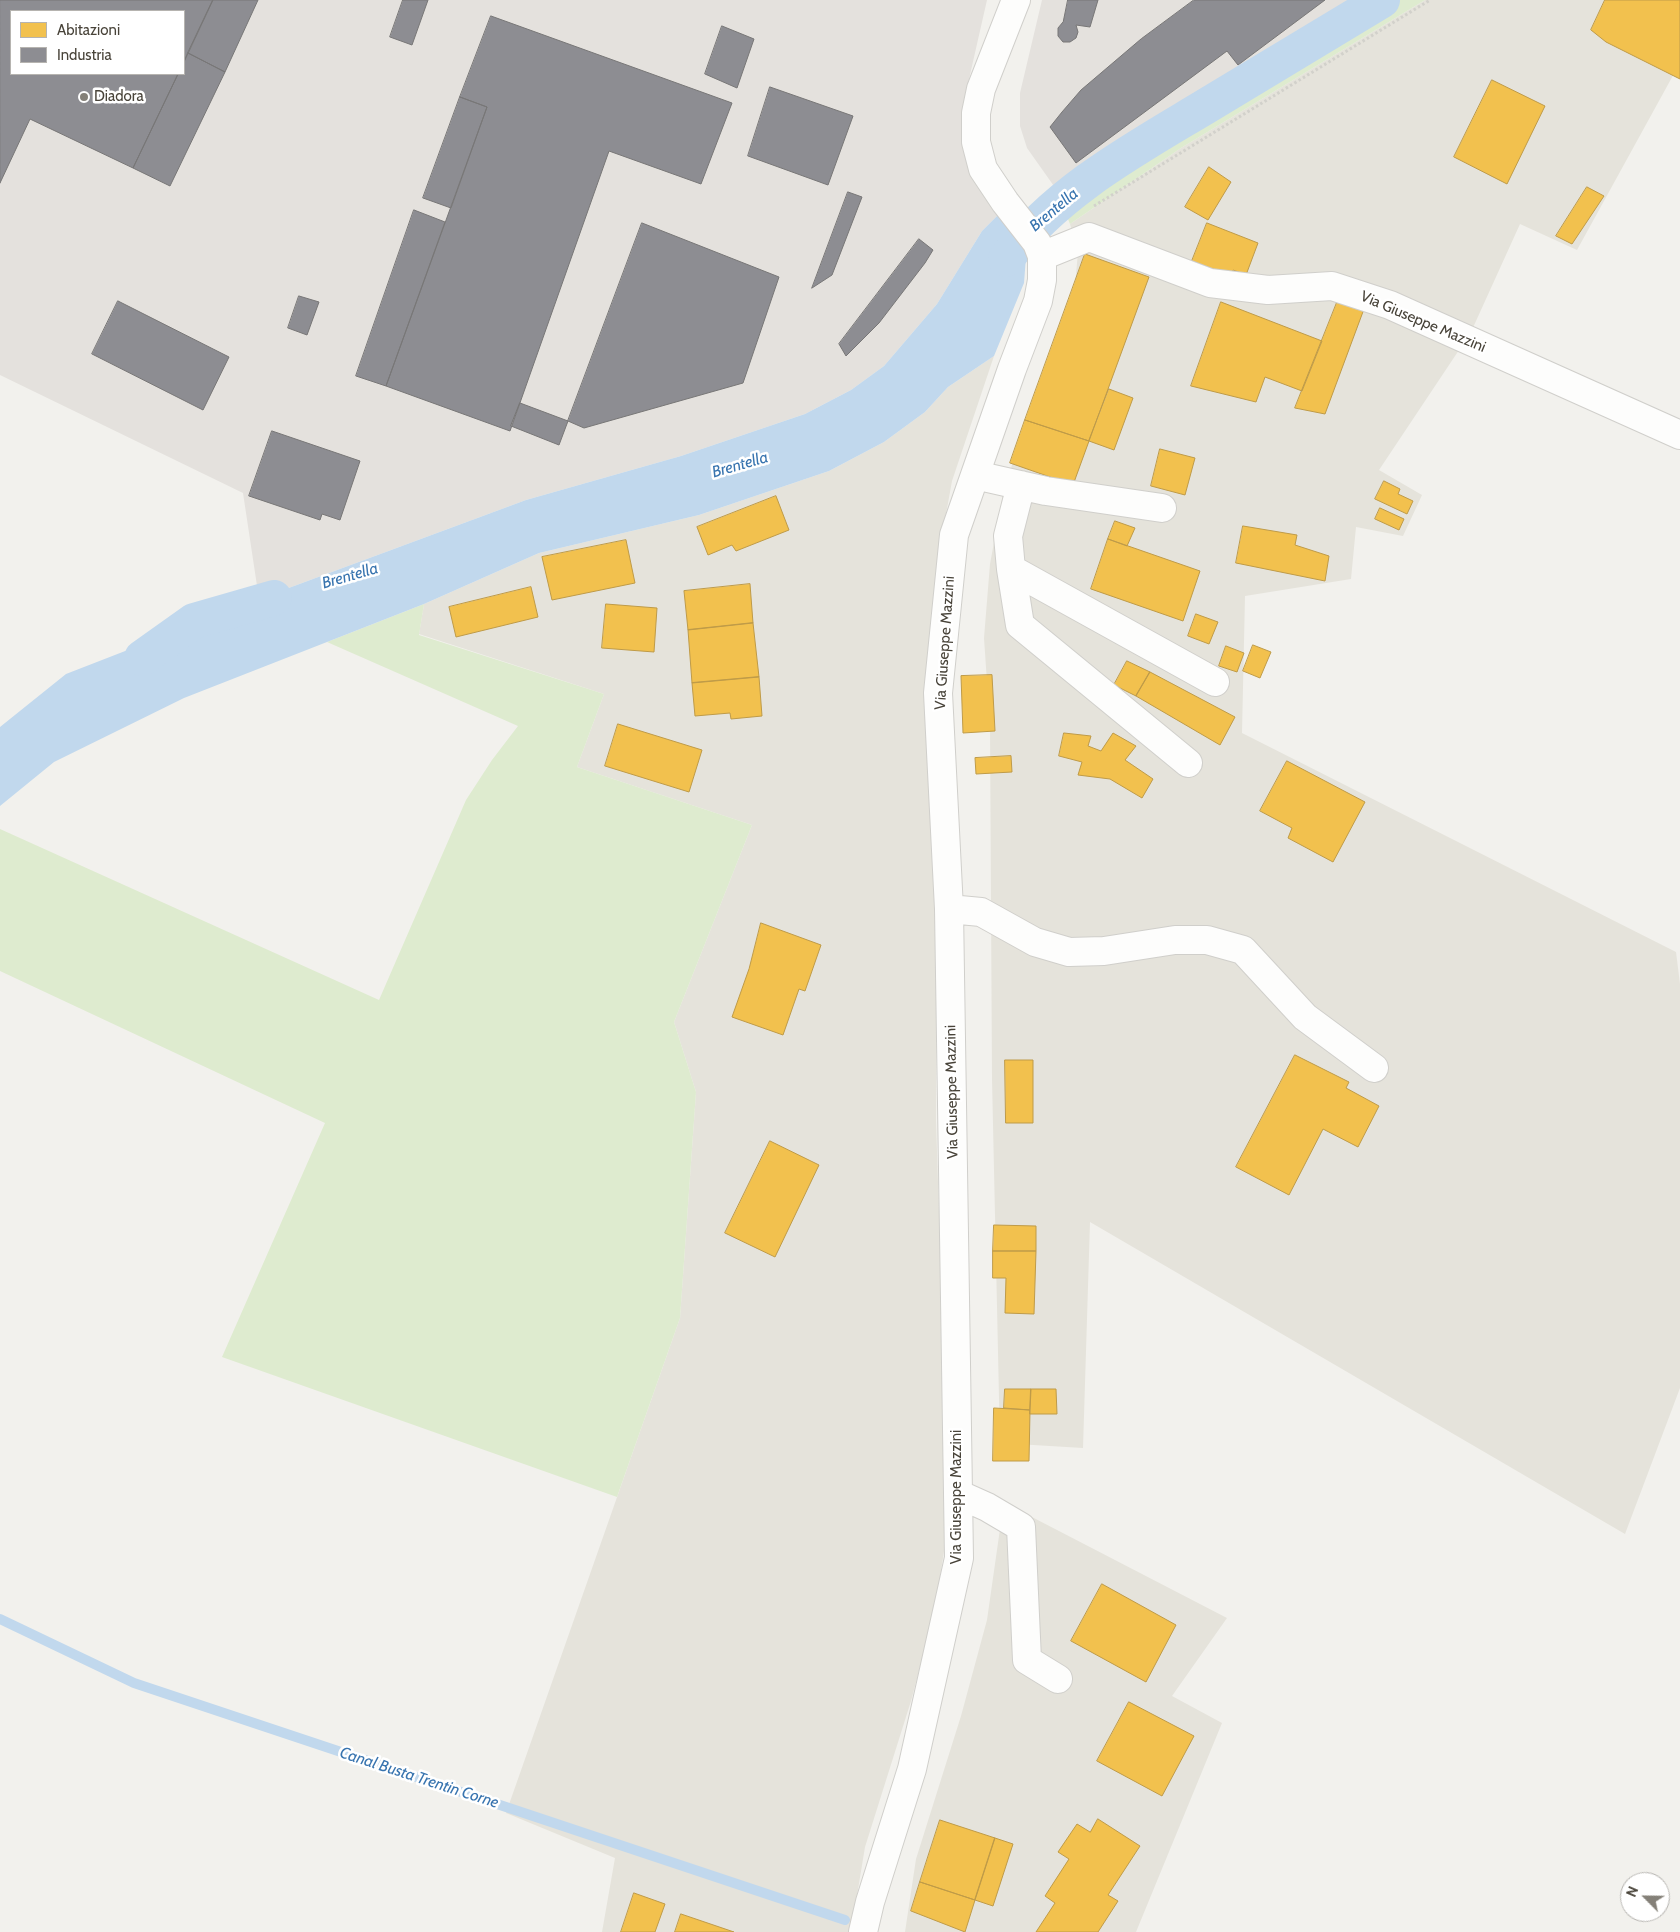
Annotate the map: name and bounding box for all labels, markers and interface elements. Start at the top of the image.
legend [10,10,185,75]
text: Abitazioni [57,21,120,39]
text: Industria [57,46,112,64]
place label: Diadora [94,88,144,106]
marker: Diadora [78,91,90,103]
water label: Brentella [1026,184,1082,236]
street label: Via Giuseppe Mazzini [1358,287,1488,357]
water label: Brentella [710,448,770,482]
water label: Brentella [320,559,380,593]
street label: Via Giuseppe Mazzini [931,575,959,711]
street label: Via Giuseppe Mazzini [942,1025,962,1159]
street label: Via Giuseppe Mazzini [948,1430,966,1564]
water label: Canal Busta Trentin Corne [337,1743,501,1813]
north arrow [1620,1872,1670,1922]
text: N [1622,1883,1642,1900]

